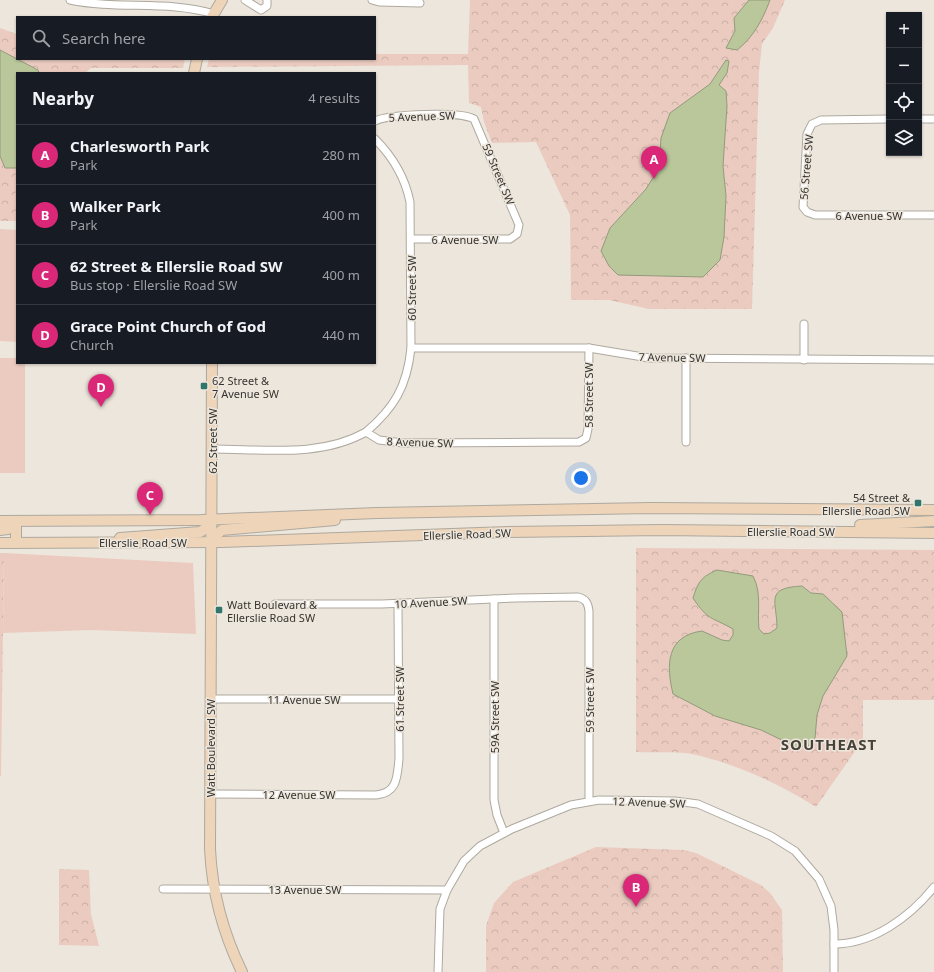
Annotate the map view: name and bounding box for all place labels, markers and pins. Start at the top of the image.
pin: A [641,146,667,179]
place label: 62 Street & 7 Avenue SW [212,373,280,401]
pin: D [88,374,114,407]
marker: 62 Street & 7 Avenue SW [199,381,209,391]
pin: C [137,482,163,515]
place label: 54 Street & Ellerslie Road SW [822,490,911,518]
marker: 54 Street & Ellerslie Road SW [913,498,923,508]
place label: Watt Boulevard & Ellerslie Road SW [227,597,318,625]
marker: Watt Boulevard & Ellerslie Road SW [214,605,224,615]
pin: B [623,874,649,907]

